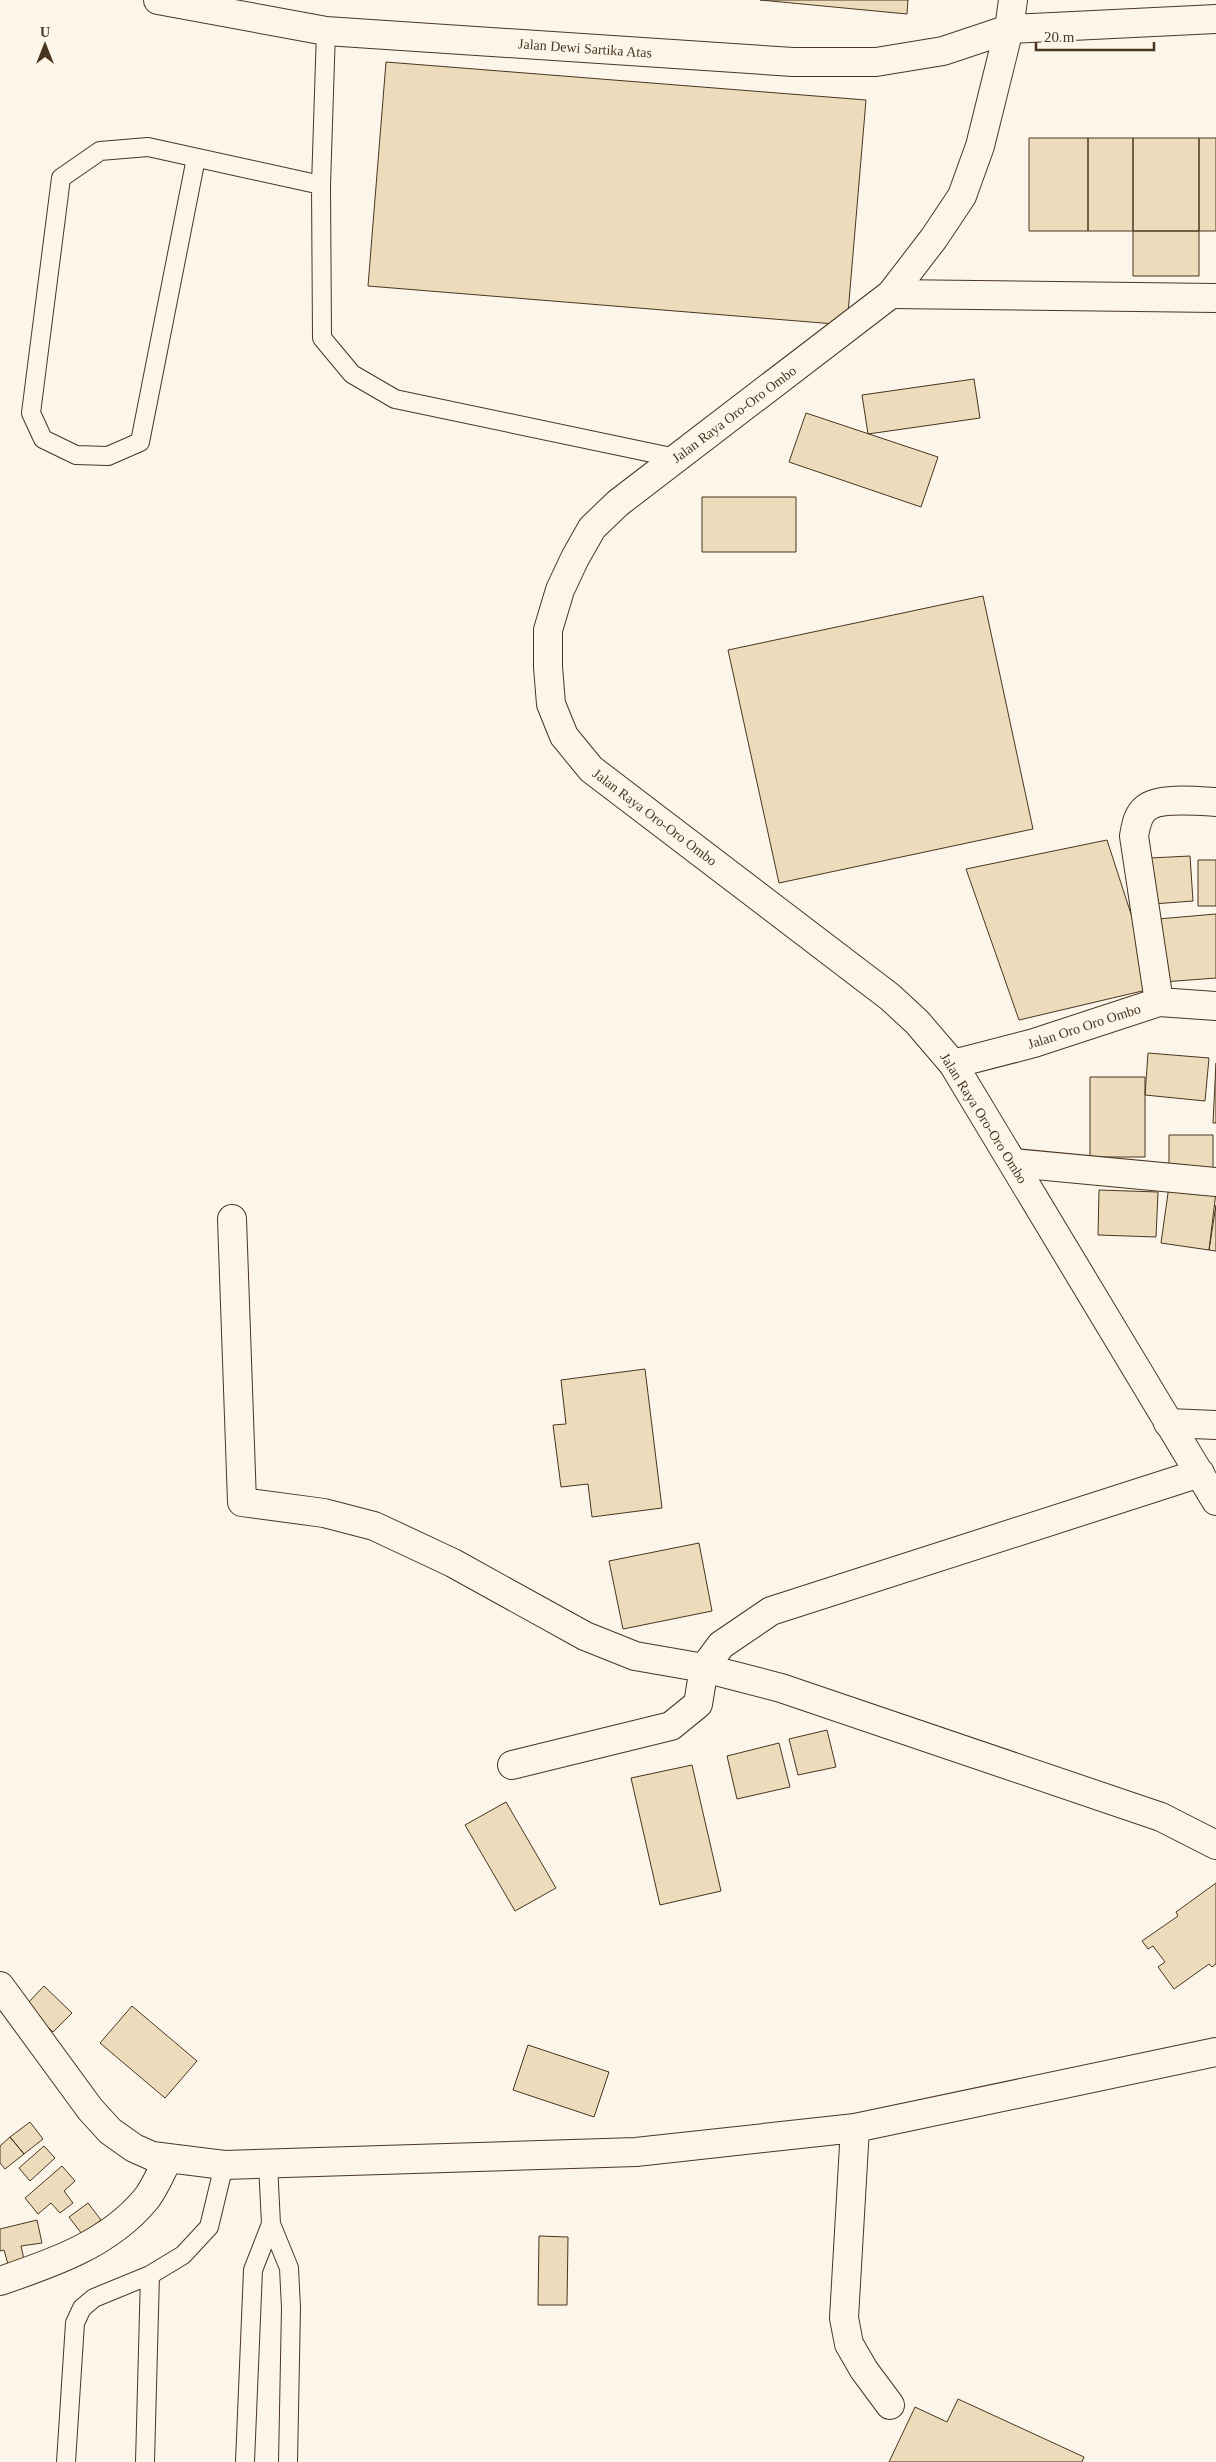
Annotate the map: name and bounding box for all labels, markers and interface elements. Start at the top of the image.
north arrow [20,20,70,70]
scale bar [1036,20,1154,52]
text: U [40,25,50,40]
text: 20 m [1044,29,1075,45]
street label: Jalan Dewi Sartika Atas [518,36,652,61]
street label: Jalan Raya Oro-Oro Ombo [669,363,799,466]
street label: Jalan Raya Oro-Oro Ombo [590,766,720,869]
street label: Jalan Oro Oro Ombo [1026,1001,1142,1052]
street label: Jalan Raya Oro-Oro Ombo [937,1050,1030,1186]

